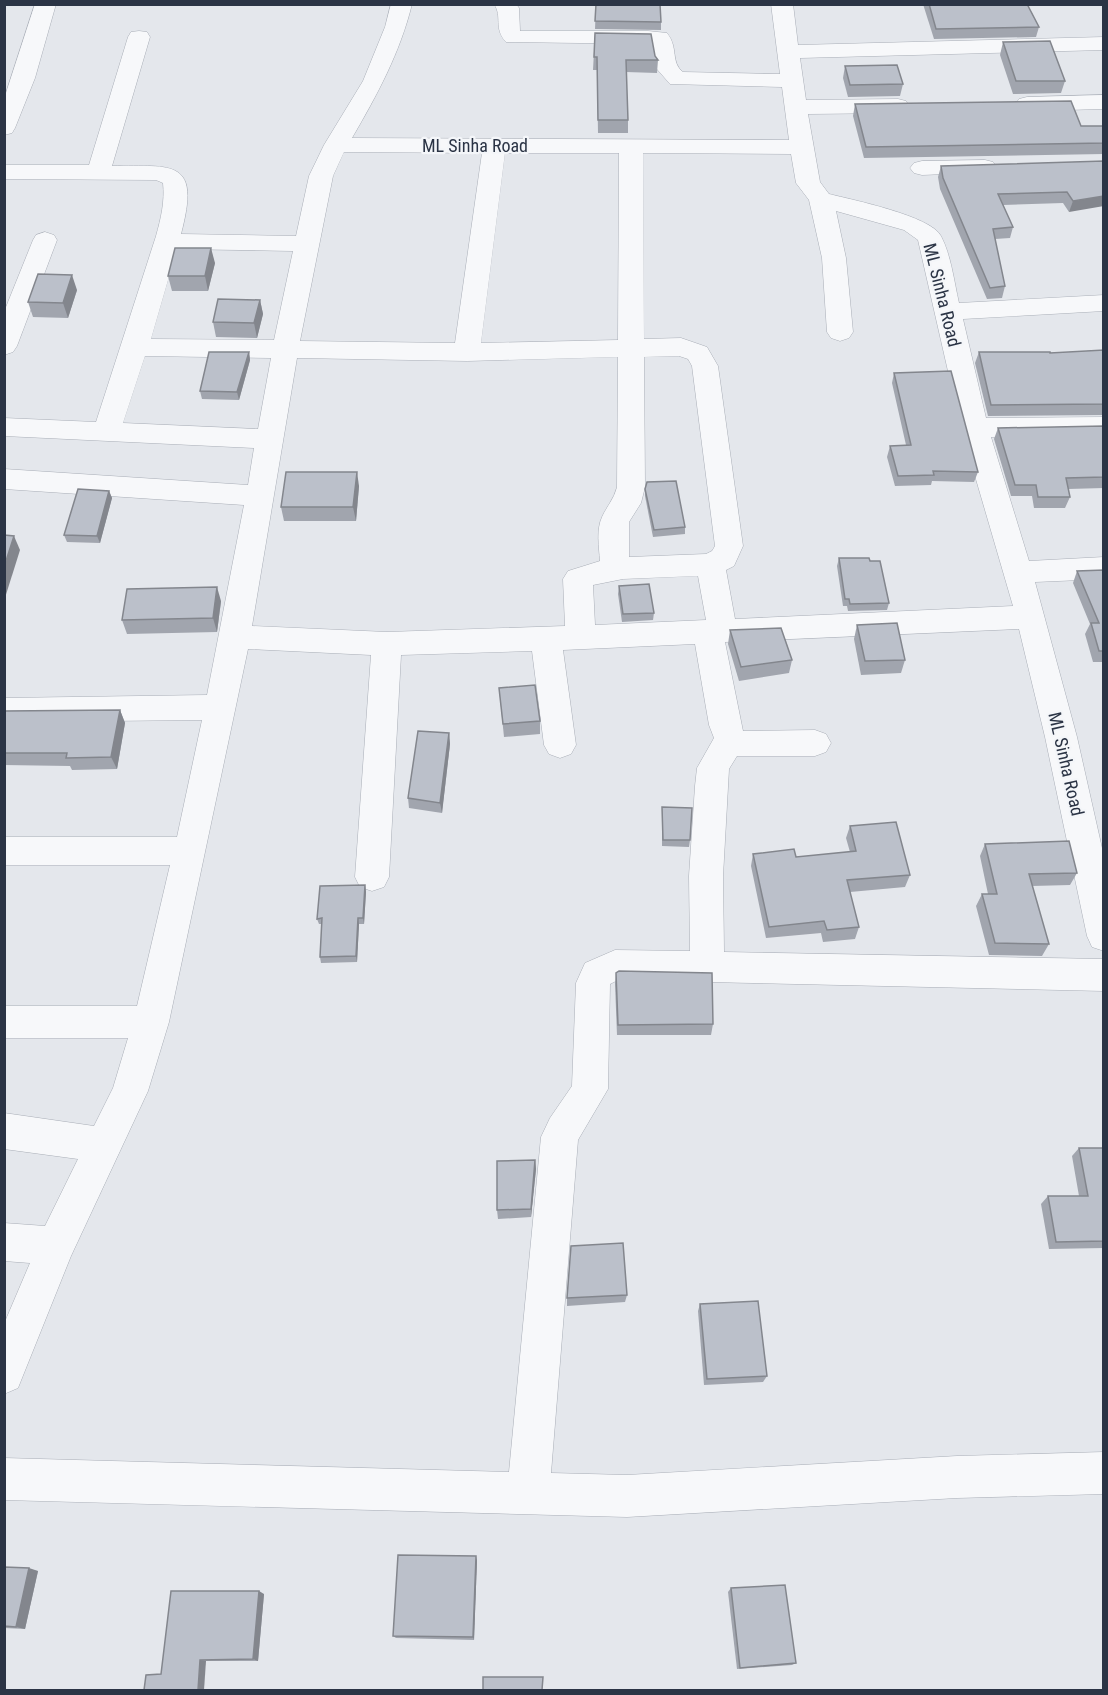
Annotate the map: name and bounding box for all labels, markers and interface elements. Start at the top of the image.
street label: ML Sinha Road [422,135,528,156]
street label: ML Sinha Road [919,241,966,349]
street label: ML Sinha Road [1044,710,1089,818]

